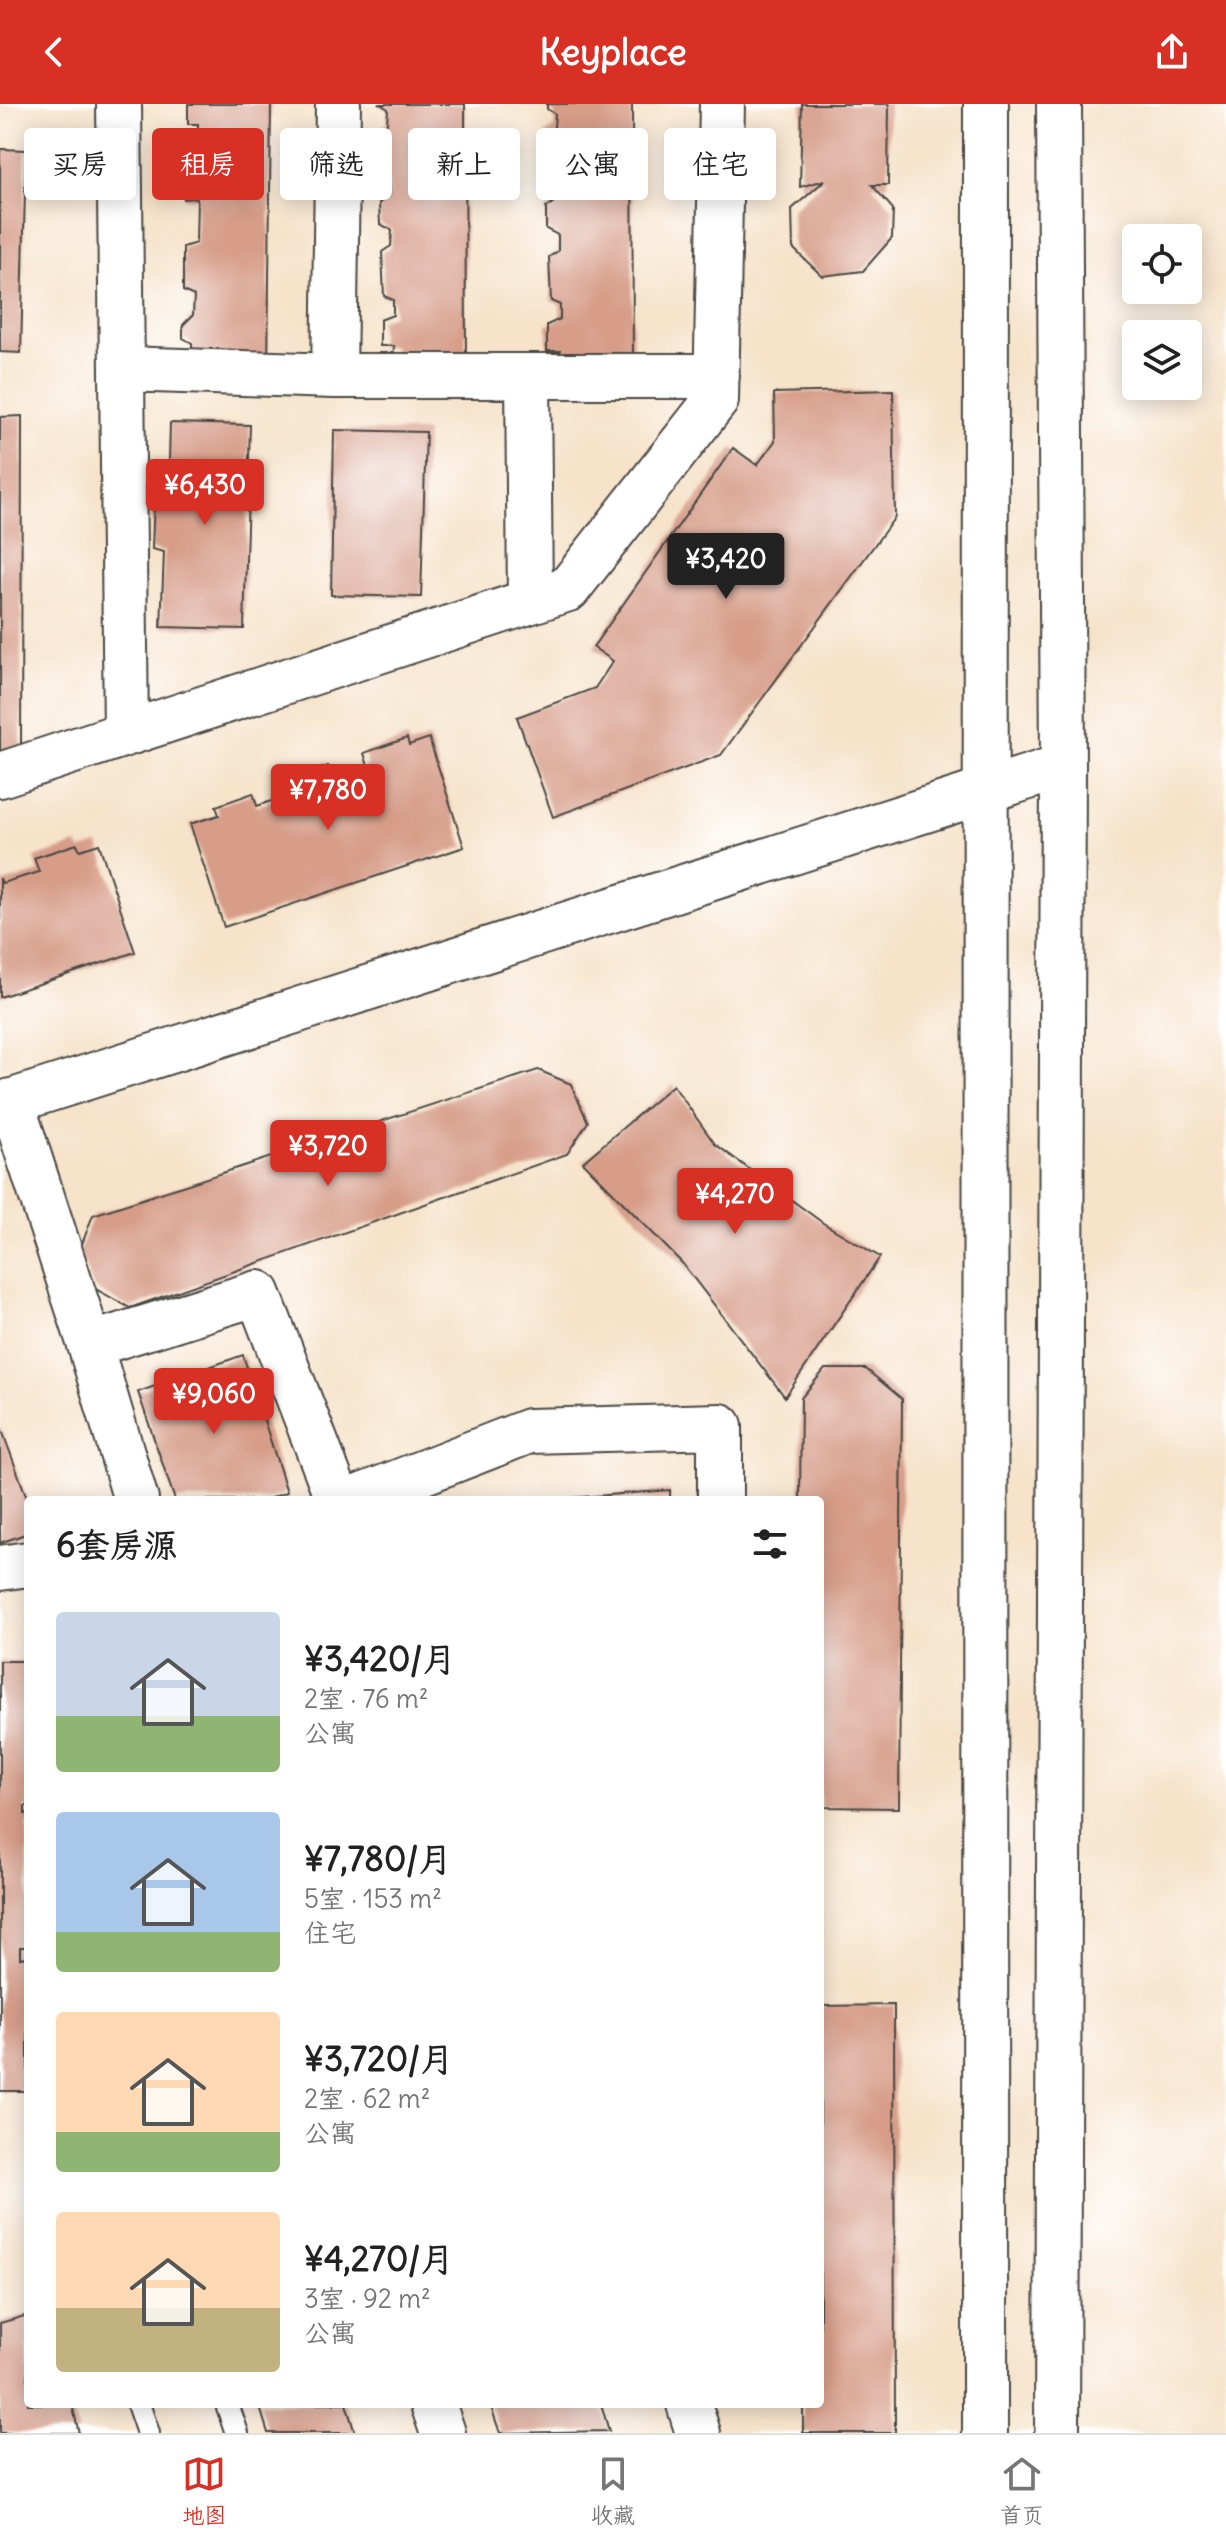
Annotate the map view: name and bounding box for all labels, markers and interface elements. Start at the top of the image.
icon: back [32,30,76,74]
text: Keyplace [539,30,687,75]
icon: share [1150,30,1194,74]
chip: 买房 [24,128,136,200]
chip: 租房 [152,128,264,200]
chip: 筛选 [280,128,392,200]
chip: 新上 [408,128,520,200]
chip: 公寓 [536,128,648,200]
chip: 住宅 [664,128,776,200]
map controls [1122,224,1202,400]
button: locate [1122,224,1202,304]
button: layers [1122,320,1202,400]
pin: ¥6,430 [140,459,270,527]
text: ¥6,430 [164,468,246,501]
pin: ¥3,420 [661,533,791,601]
text: ¥3,420 [685,542,767,575]
pin: ¥7,780 [263,764,393,832]
text: ¥7,780 [289,773,367,806]
pin: ¥3,720 [263,1120,393,1188]
text: ¥3,720 [288,1129,368,1162]
pin: ¥4,270 [670,1168,800,1236]
text: ¥4,270 [695,1177,775,1210]
pin: ¥9,060 [149,1368,279,1436]
text: ¥9,060 [172,1377,256,1410]
icon: filters [748,1522,792,1566]
text: 6套房源 [56,1523,178,1566]
text: ¥3,420/月 [304,1637,456,1680]
icon: home [120,1644,216,1740]
text: 2室 · 76 m² [304,1682,429,1715]
text: 公寓 [304,1716,356,1749]
text: ¥7,780/月 [304,1837,452,1880]
icon: home [120,1844,216,1940]
text: 5室 · 153 m² [304,1882,442,1915]
text: 住宅 [304,1916,356,1949]
text: ¥3,720/月 [304,2037,454,2080]
icon: home [120,2044,216,2140]
text: 2室 · 62 m² [304,2082,430,2115]
text: 公寓 [304,2116,356,2149]
text: ¥4,270/月 [304,2237,454,2280]
icon: home [120,2244,216,2340]
text: 3室 · 92 m² [304,2282,431,2315]
text: 公寓 [304,2316,356,2349]
tab: 地图 [182,2452,226,2529]
tab: 收藏 [591,2452,635,2529]
tab: 首页 [1000,2452,1044,2529]

